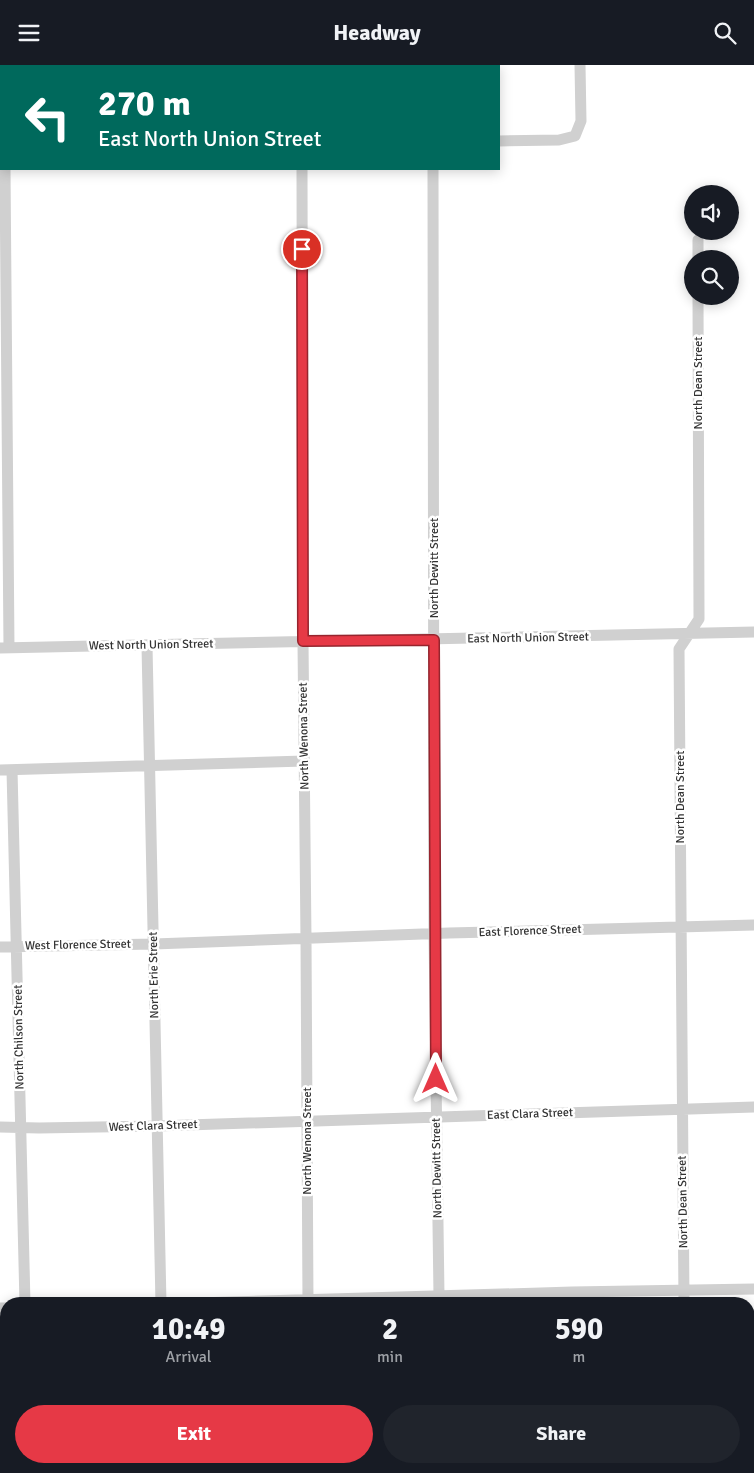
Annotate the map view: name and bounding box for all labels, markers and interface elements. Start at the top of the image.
icon: menu [15,19,43,47]
text: Headway [333,19,421,46]
icon: search [711,19,739,47]
text: 270 m [98,82,191,125]
icon: left [15,85,80,150]
text: East North Union Street [98,125,321,152]
map controls [684,185,739,305]
button: sound [684,185,739,240]
pin [281,228,323,270]
icon: arrive [288,235,316,263]
button: search [684,250,739,305]
street label: North Dean Street [691,337,706,429]
street label: North Dewitt Street [427,518,442,618]
street label: East North Union Street [467,629,589,647]
street label: West North Union Street [88,636,214,654]
street label: North Wenona Street [296,682,312,790]
street label: North Dean Street [673,751,688,843]
street label: East Florence Street [478,922,582,940]
street label: North Erie Street [146,931,162,1019]
street label: West Florence Street [25,937,131,953]
street label: North Chilson Street [11,984,27,1090]
position arrow [409,1052,461,1104]
street label: North Wenona Street [300,1087,315,1195]
street label: East Clara Street [487,1105,573,1123]
street label: West Clara Street [108,1117,198,1135]
street label: North Dewitt Street [429,1118,445,1218]
street label: North Dean Street [675,1155,691,1249]
text: 10:49 [152,1311,225,1348]
text: 2 [382,1311,398,1348]
text: 590 [555,1311,603,1348]
text: Arrival [165,1347,212,1367]
text: min [377,1347,403,1367]
text: m [573,1347,585,1367]
button: Exit [15,1405,373,1463]
button: Share [383,1405,740,1463]

